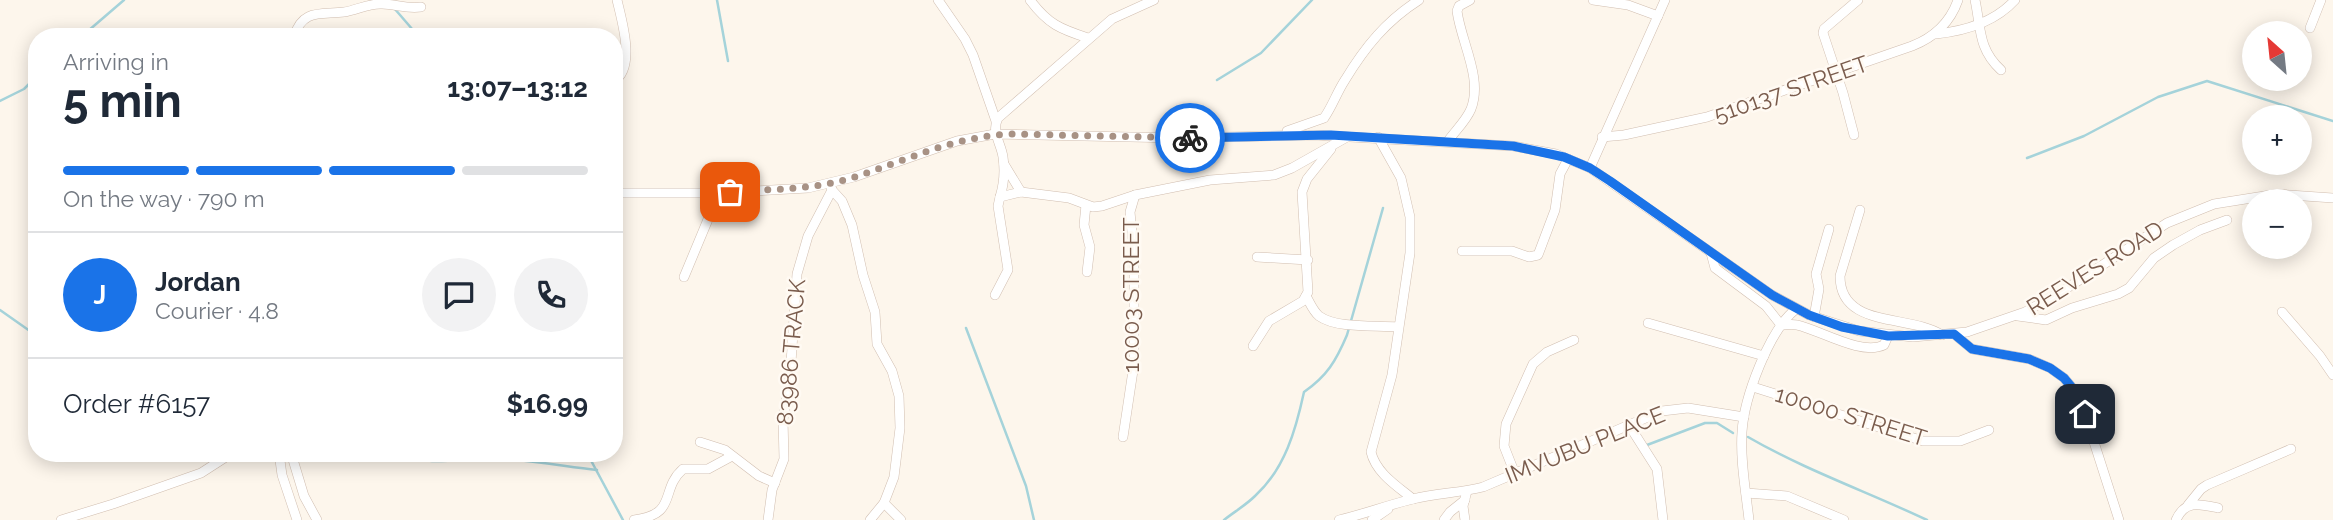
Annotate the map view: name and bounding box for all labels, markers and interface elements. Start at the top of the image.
north arrow [2242,21,2312,91]
map controls [2242,21,2312,259]
text: Arriving in [63,48,169,75]
street label: 510137 STREET [1710,49,1872,128]
text: 13:07–13:12 [447,73,588,103]
text: 5 min [63,74,182,128]
courier [1155,103,1225,173]
button: + [2242,105,2312,175]
icon: bike [1171,119,1209,157]
pin [700,162,760,222]
icon: bag [711,173,749,211]
text: On the way · 790 m [63,185,265,212]
button: − [2242,189,2312,259]
street label: REEVES ROAD [2021,215,2168,320]
street label: 10003 STREET [1117,217,1144,373]
button: chat [422,258,496,332]
button: phone [514,258,588,332]
text: Jordan [155,267,241,297]
street label: 83986 TRACK [771,278,810,426]
text: J [94,280,106,310]
text: Courier · 4.8 [155,297,279,324]
street label: 10000 STREET [1772,380,1930,451]
pin [2055,384,2115,444]
text: Order #6157 [63,389,210,419]
text: $16.99 [506,389,588,419]
icon: home [2066,395,2104,433]
street label: IMVUBU PLACE [1501,400,1669,489]

